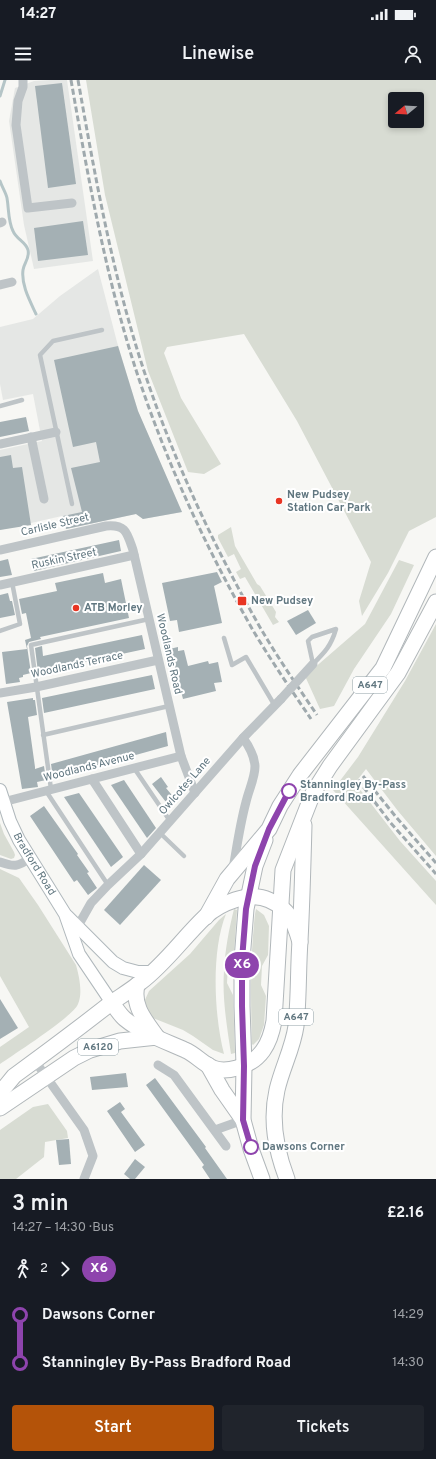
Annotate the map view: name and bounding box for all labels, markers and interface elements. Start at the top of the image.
text: 14:27 [20,5,56,24]
icon: menu [12,43,34,65]
text: Linewise [182,43,254,66]
icon: person [402,43,424,65]
north arrow [388,92,424,128]
map controls [388,92,424,128]
place label: New Pudsey Station Car Park [287,488,371,515]
marker: New Pudsey Station Car Park [274,496,284,506]
street label: Carlisle Street [19,510,91,540]
street label: Ruskin Street [30,545,98,573]
place label: New Pudsey [251,594,313,608]
marker: New Pudsey [236,595,248,607]
place label: ATB Morley [84,601,143,615]
marker: ATB Morley [71,603,81,613]
street label: Woodlands Road [153,612,185,696]
street label: Woodlands Terrace [30,648,124,682]
road number: A647 [353,677,387,693]
street label: Woodlands Avenue [42,749,136,785]
street label: Owlcotes Lane [156,754,214,818]
place label: Stanningley By-Pass Bradford Road [300,778,406,805]
marker: Stanningley By-Pass Bradford Road [281,783,297,799]
street label: Bradford Road [10,830,59,898]
line badge: X6 [224,952,260,978]
text: X6 [233,956,251,973]
road number: A647 [279,1009,313,1025]
road number: A6120 [78,1039,118,1055]
marker: Dawsons Corner [243,1139,259,1155]
place label: Dawsons Corner [262,1140,345,1154]
text: 3 min [12,1191,68,1218]
text: £2.16 [387,1204,424,1223]
text: 14:27 – 14:30 · Bus [12,1220,114,1236]
icon: walk [12,1258,34,1280]
icon: forward [54,1258,76,1280]
text: X6 [90,1260,108,1277]
text: 2 [40,1261,48,1277]
text: Dawsons Corner [42,1306,155,1325]
text: 14:29 [393,1307,424,1323]
text: Stanningley By-Pass Bradford Road [42,1354,291,1373]
text: 14:30 [392,1355,424,1371]
button: Start [12,1405,214,1451]
button: Tickets [222,1405,424,1451]

